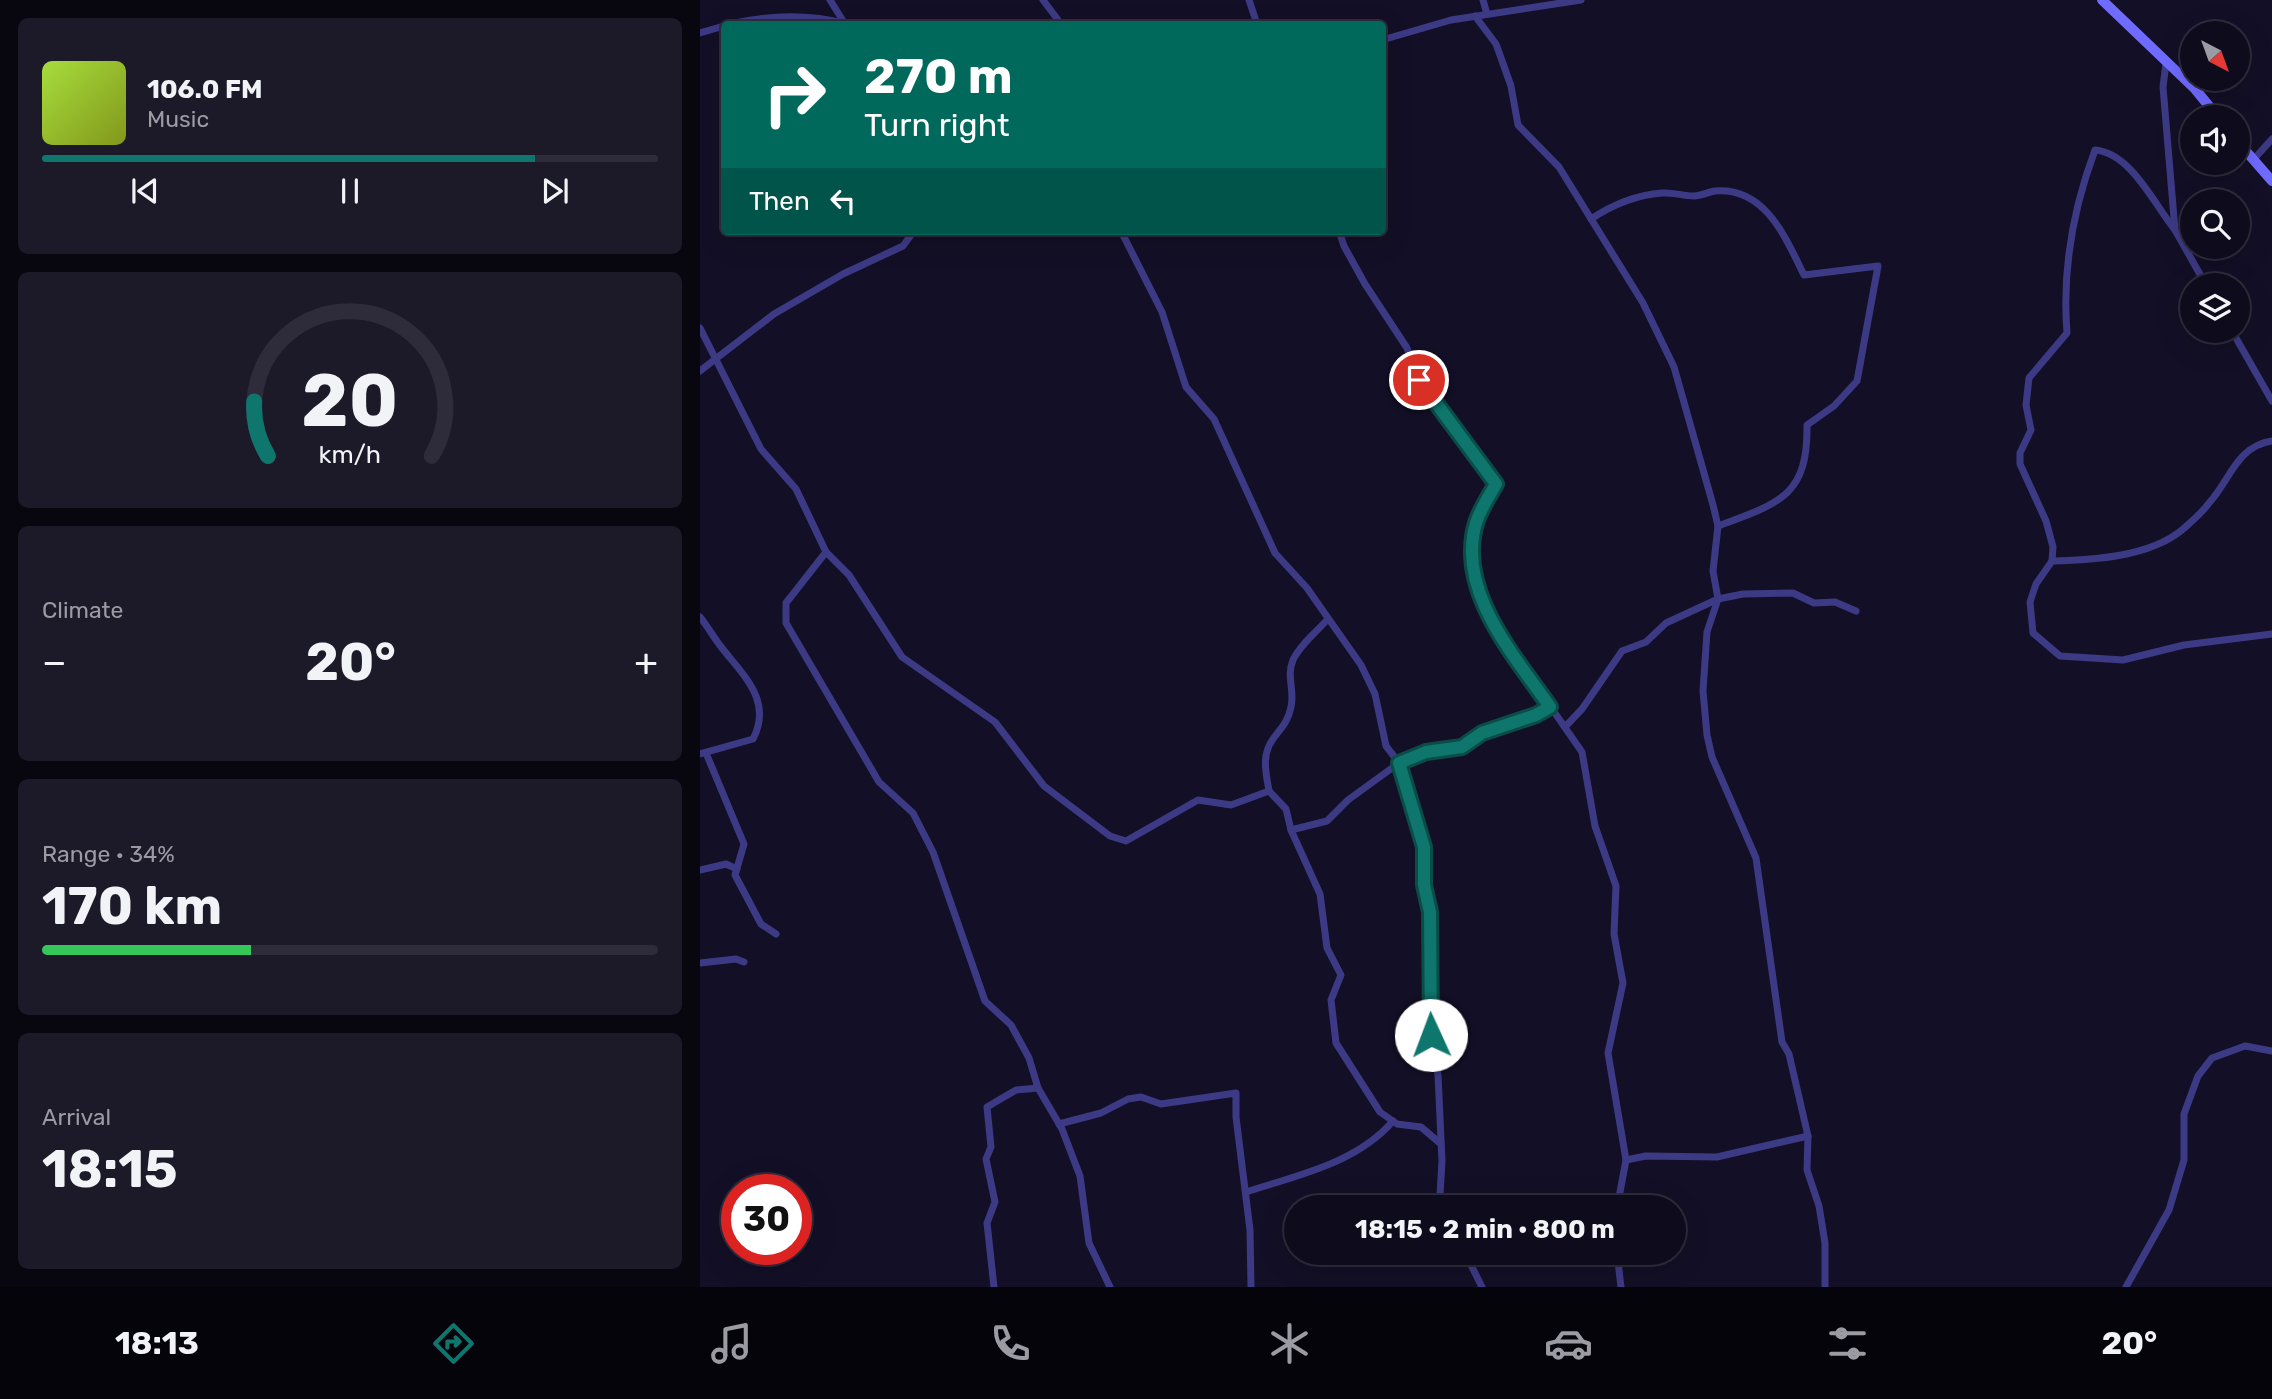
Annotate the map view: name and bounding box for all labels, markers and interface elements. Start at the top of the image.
north arrow [2180,21,2250,91]
map controls [2180,21,2250,343]
text: 270 m [864,47,1013,105]
icon: right [749,49,840,140]
text: 106.0 FM [147,74,263,105]
text: Music [147,105,209,133]
button: sound [2180,105,2250,175]
text: Turn right [864,106,1009,144]
icon: previous [126,172,164,210]
icon: pause [331,172,369,210]
icon: next [536,172,574,210]
icon: left [824,182,862,220]
text: Then [749,186,810,217]
button: search [2180,189,2250,259]
button: layers [2180,273,2250,343]
pin [1389,350,1449,410]
text: 20 [302,358,398,444]
icon: arrive [1400,361,1438,399]
text: km/h [319,439,381,468]
text: Climate [42,596,123,624]
text: 20° [305,631,396,693]
text: − [42,639,67,685]
text: + [634,639,658,685]
text: Range · 34% [42,840,175,868]
text: 170 km [42,875,222,937]
position arrow [1394,998,1468,1072]
text: Arrival [42,1103,111,1131]
text: 18:15 [42,1138,178,1200]
speed limit sign: 30 [721,1174,812,1265]
text: 18:15 · 2 min · 800 m [1355,1214,1615,1245]
icon: directions [429,1319,478,1368]
icon: music [707,1319,756,1368]
icon: phone [986,1319,1035,1368]
icon: climate [1265,1319,1314,1368]
icon: car [1544,1319,1593,1368]
icon: filters [1823,1319,1872,1368]
text: 18:13 [115,1324,199,1362]
text: 20° [2101,1324,2157,1362]

